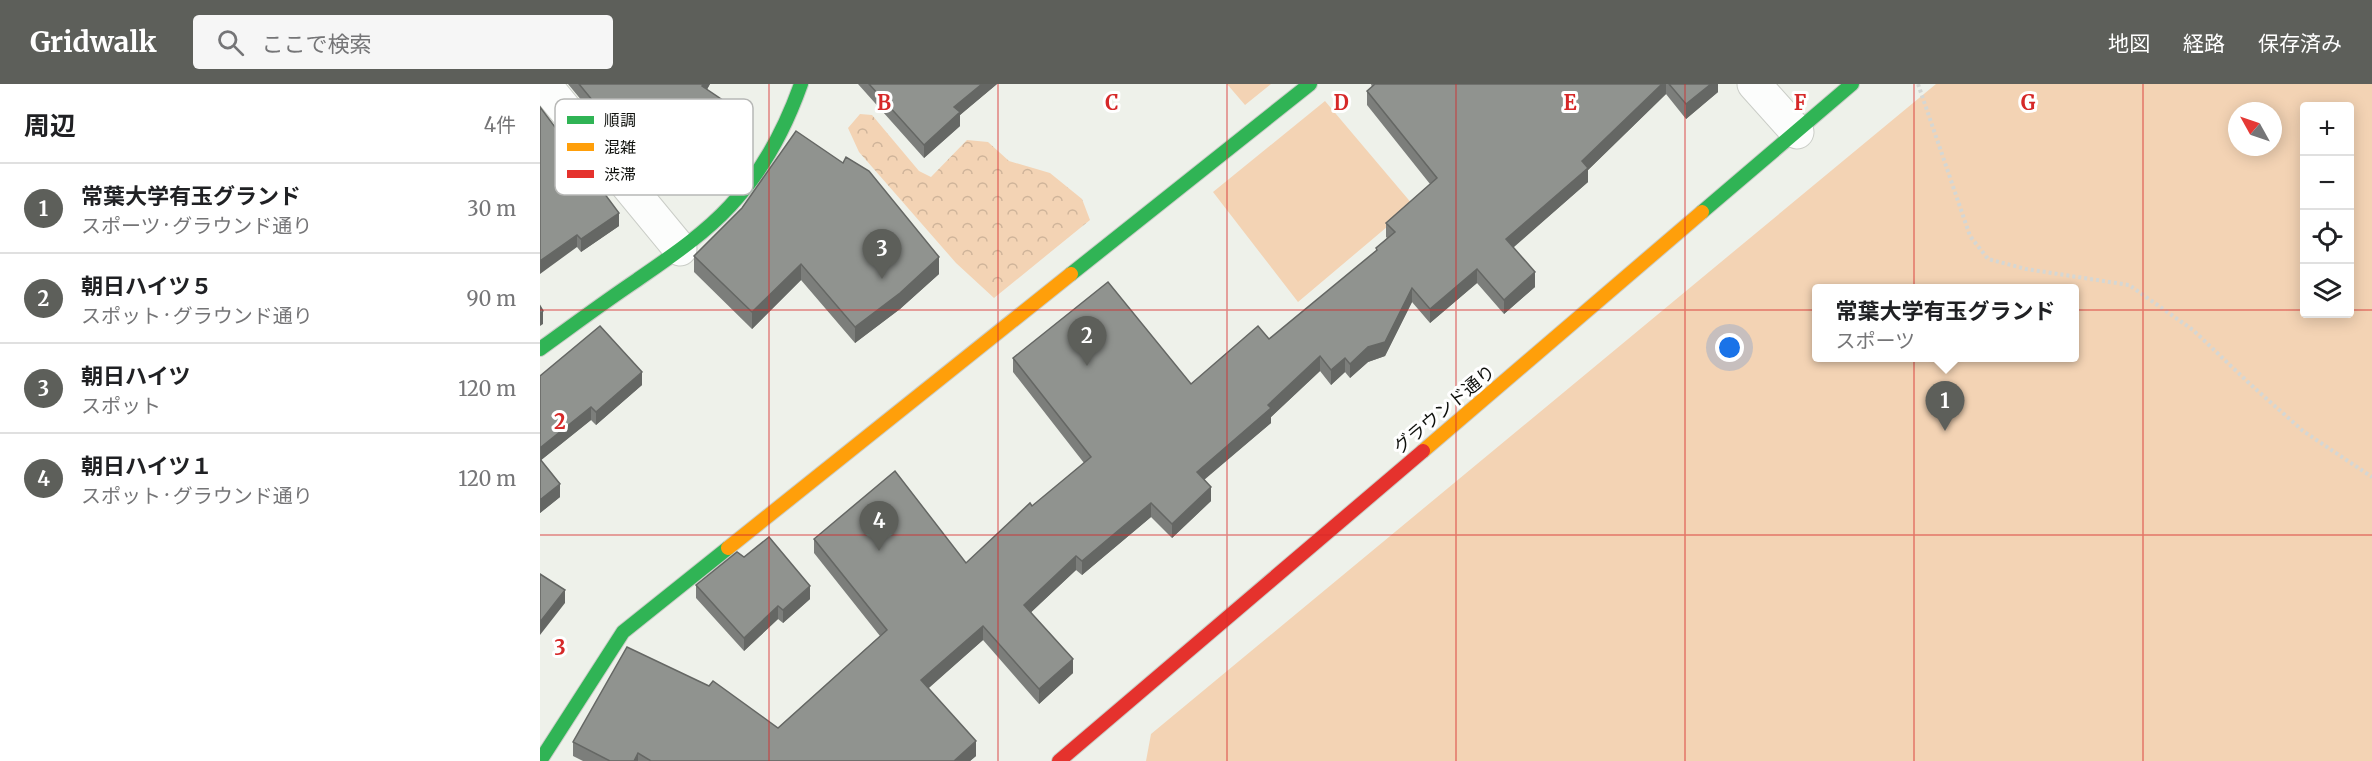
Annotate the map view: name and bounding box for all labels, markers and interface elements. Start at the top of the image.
search box [193,15,613,69]
text: Gridwalk [30,24,157,60]
icon: search [214,26,247,59]
text: ここで検索 [262,30,372,58]
text: 地図 [2108,30,2150,57]
text: 経路 [2183,30,2225,57]
text: 保存済み [2258,30,2342,57]
text: B [877,90,891,115]
text: C [1105,90,1119,115]
text: D [1333,90,1349,115]
text: E [1563,90,1577,115]
text: F [1794,90,1807,115]
text: G [2021,90,2036,115]
legend [555,99,753,195]
north arrow [2228,102,2282,156]
map controls [2300,102,2354,318]
button: + [2300,102,2354,156]
text: 周辺 [24,109,76,142]
text: 順調 [604,110,636,130]
text: 4件 [484,112,516,137]
text: 混雑 [604,137,636,157]
button: − [2300,156,2354,210]
text: 渋滞 [604,164,636,184]
text: 常葉大学有玉グランド [81,182,301,210]
text: 1 [39,196,48,221]
text: 30 m [467,196,516,221]
button: locate [2300,210,2354,264]
text: スポーツ · グラウンド通り [81,213,312,238]
pin: 3 [862,230,902,279]
button: layers [2300,264,2354,318]
text: 朝日ハイツ５ [81,272,213,300]
popup [1812,284,2079,362]
text: 2 [38,286,49,311]
text: 90 m [466,286,516,311]
text: 常葉大学有玉グランド [1835,297,2056,325]
text: スポット · グラウンド通り [81,303,313,328]
pin: 2 [1068,316,1106,366]
text: スポーツ [1835,328,1915,353]
your location [1715,333,1744,362]
street label: グラウンド通り [1388,360,1500,458]
text: 朝日ハイツ [81,362,191,390]
text: 3 [38,376,49,401]
text: 120 m [458,376,516,401]
pin: 1 [1926,382,1964,431]
text: スポット [81,393,161,418]
text: 2 [554,409,566,434]
text: 朝日ハイツ１ [81,452,213,480]
text: 4 [37,466,50,491]
text: 120 m [458,466,516,491]
text: スポット · グラウンド通り [81,483,313,508]
pin: 4 [860,502,898,551]
text: 3 [554,635,566,660]

